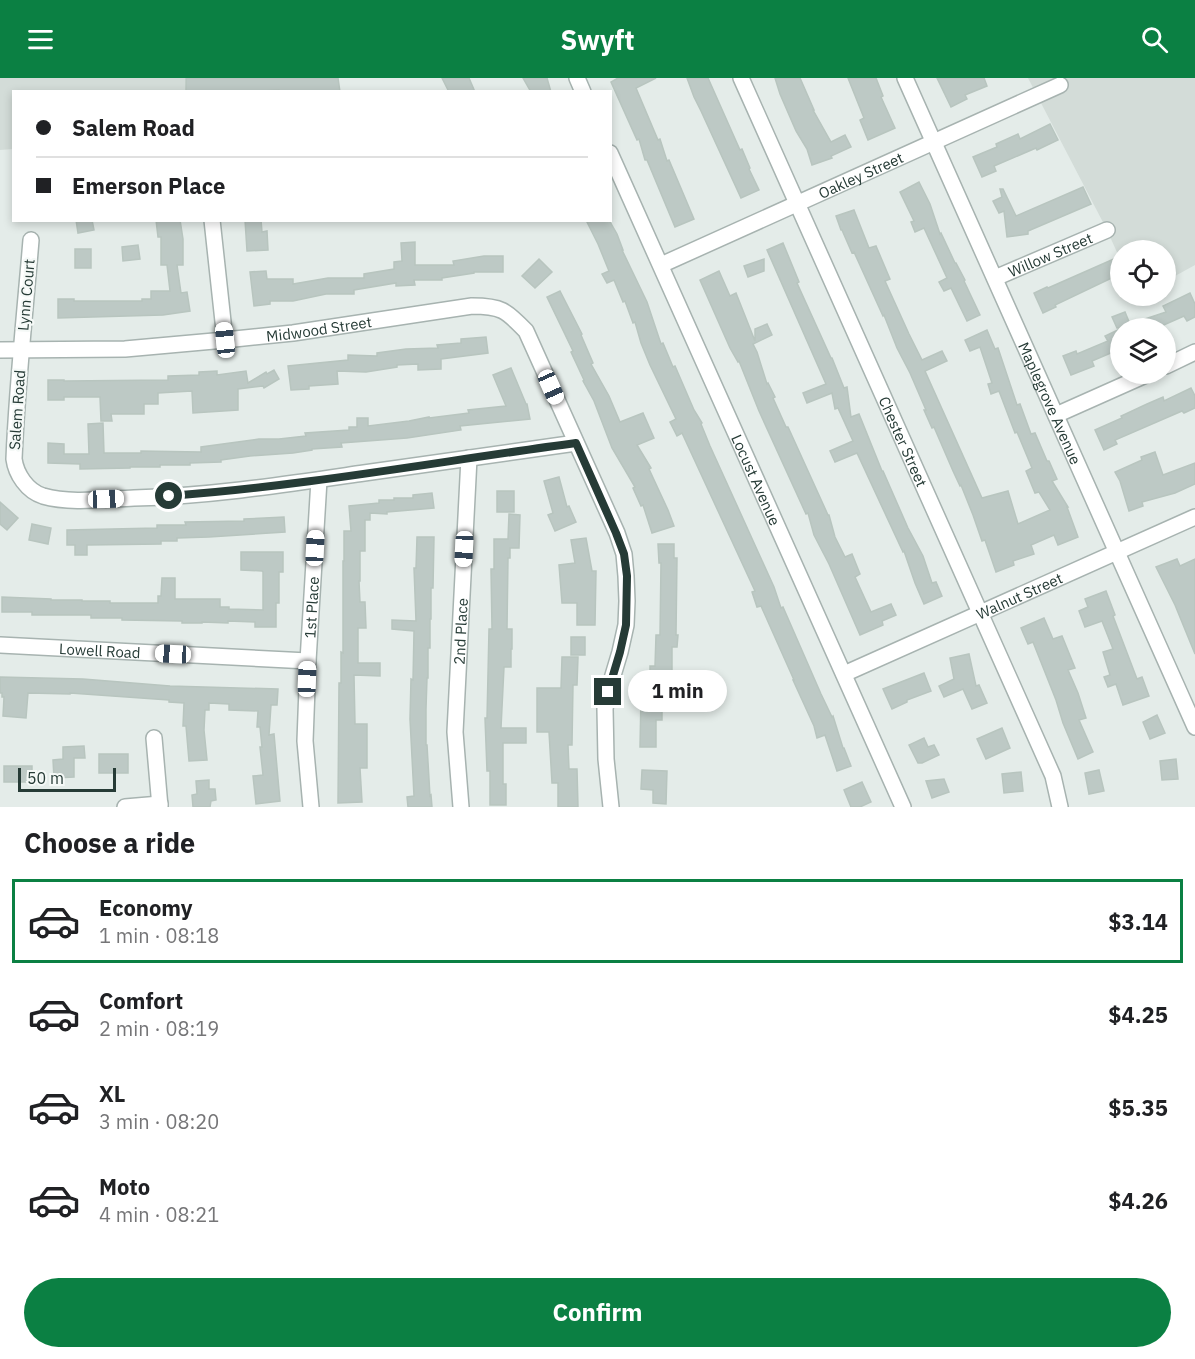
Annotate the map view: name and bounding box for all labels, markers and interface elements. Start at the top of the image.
text: Swyft [560,22,635,57]
icon: menu [24,23,57,56]
icon: search [1138,23,1171,56]
text: Salem Road [72,113,195,142]
street label: Oakley Street [815,148,906,202]
text: Emerson Place [72,171,225,200]
street label: Willow Street [1005,228,1095,281]
map controls [1110,240,1176,384]
button: locate [1110,240,1176,306]
street label: Lynn Court [13,258,39,332]
street label: Midwood Street [265,312,373,345]
button: layers [1110,318,1176,384]
car [214,321,236,359]
street label: Maplegrove Avenue [1015,339,1086,467]
car [535,367,567,407]
street label: Salem Road [5,369,29,451]
street label: Chester Street [875,393,932,490]
street label: Locust Avenue [728,431,785,528]
route start [155,482,182,509]
car [88,489,124,509]
car [305,530,325,566]
car [454,531,474,567]
street label: Walnut Street [973,568,1065,623]
street label: 1st Place [300,576,323,639]
street label: 2nd Place [449,598,471,665]
street label: Lowell Road [59,639,141,662]
car [155,644,191,664]
car [297,661,317,697]
callout: 1 min [629,671,728,713]
text: 1 min [651,677,704,704]
route end [594,678,621,705]
scale bar [18,765,116,792]
text: 50 m [27,768,64,788]
text: Choose a ride [24,825,195,860]
text: Economy [99,893,193,922]
icon: car [27,894,81,948]
text: $3.14 [1108,907,1168,936]
text: 1 min · 08:18 [99,922,219,949]
text: Comfort [99,986,183,1015]
icon: car [27,987,81,1041]
text: $4.25 [1108,1000,1168,1029]
text: 2 min · 08:19 [99,1015,219,1042]
text: XL [99,1079,125,1108]
icon: car [27,1080,81,1134]
text: $5.35 [1108,1093,1168,1122]
text: 3 min · 08:20 [99,1108,219,1135]
text: Moto [99,1172,150,1201]
icon: car [27,1173,81,1227]
text: $4.26 [1108,1186,1168,1215]
text: 4 min · 08:21 [99,1201,219,1228]
button: Confirm [24,1278,1171,1347]

